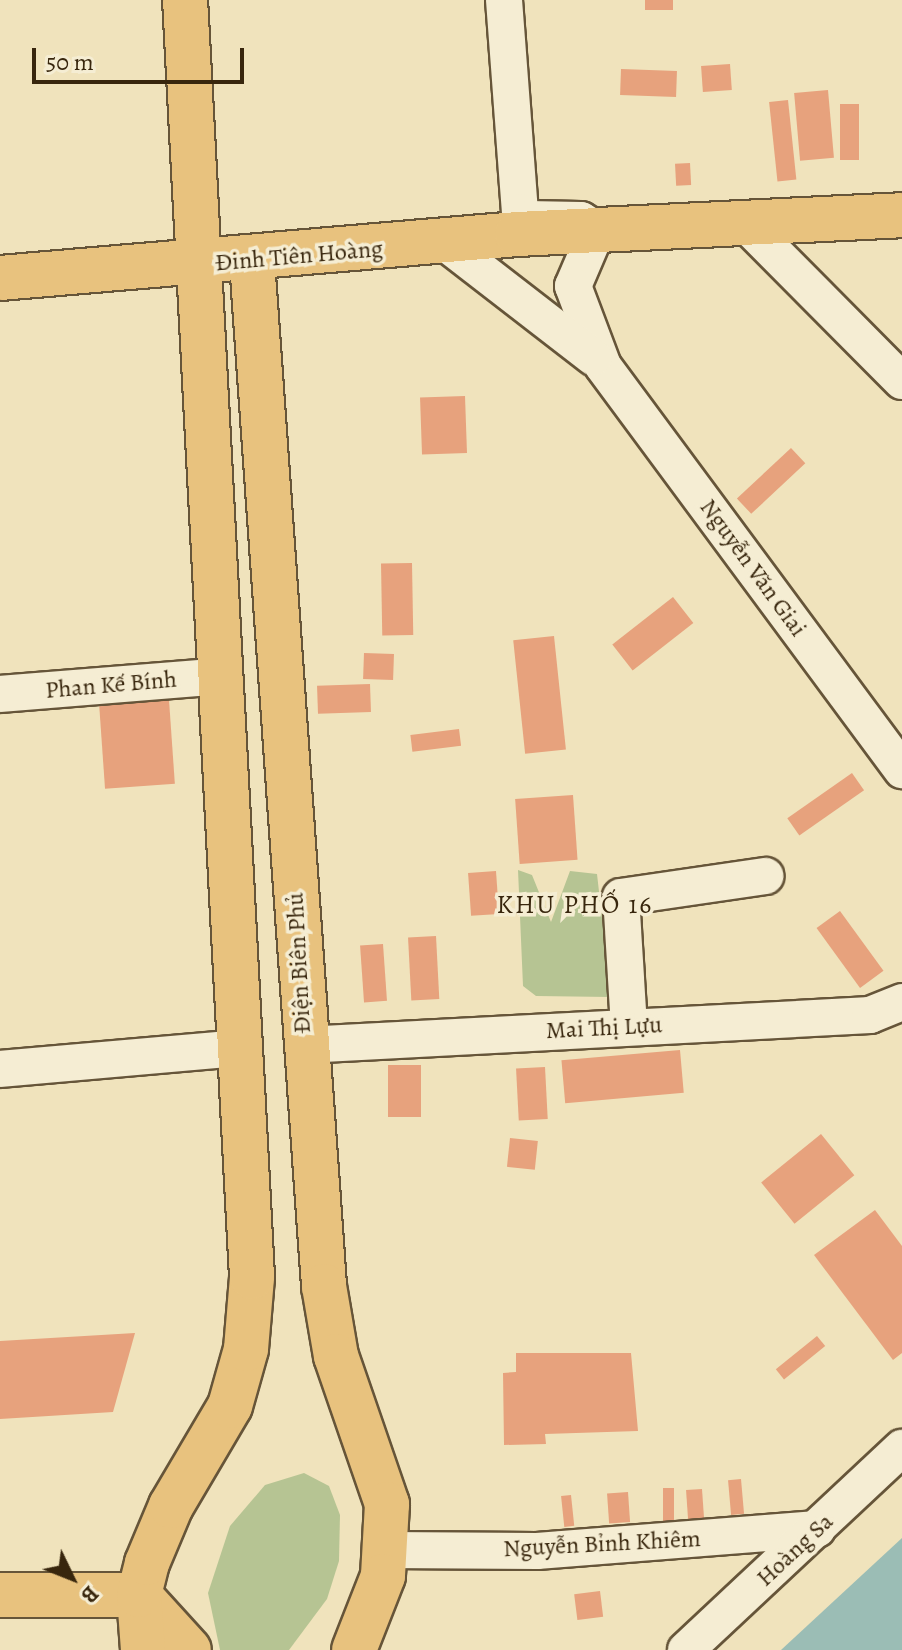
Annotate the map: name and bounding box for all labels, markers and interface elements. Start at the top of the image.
scale bar [36,32,248,82]
text: 50 m [46,46,94,78]
street label: Đinh Tiên Hoàng [214,234,384,278]
street label: Nguyễn Văn Giai [693,494,813,642]
street label: Phan Kế Bính [44,665,178,705]
district label: KHU PHỐ 16 [497,889,653,921]
street label: Ðiện Biên Phủ [281,892,317,1034]
street label: Mai Thị Lựu [545,1011,663,1045]
street label: Hoàng Sa [751,1507,839,1593]
street label: Nguyễn Bỉnh Khiêm [503,1524,701,1564]
north arrow [32,1538,112,1618]
text: B [74,1579,105,1610]

